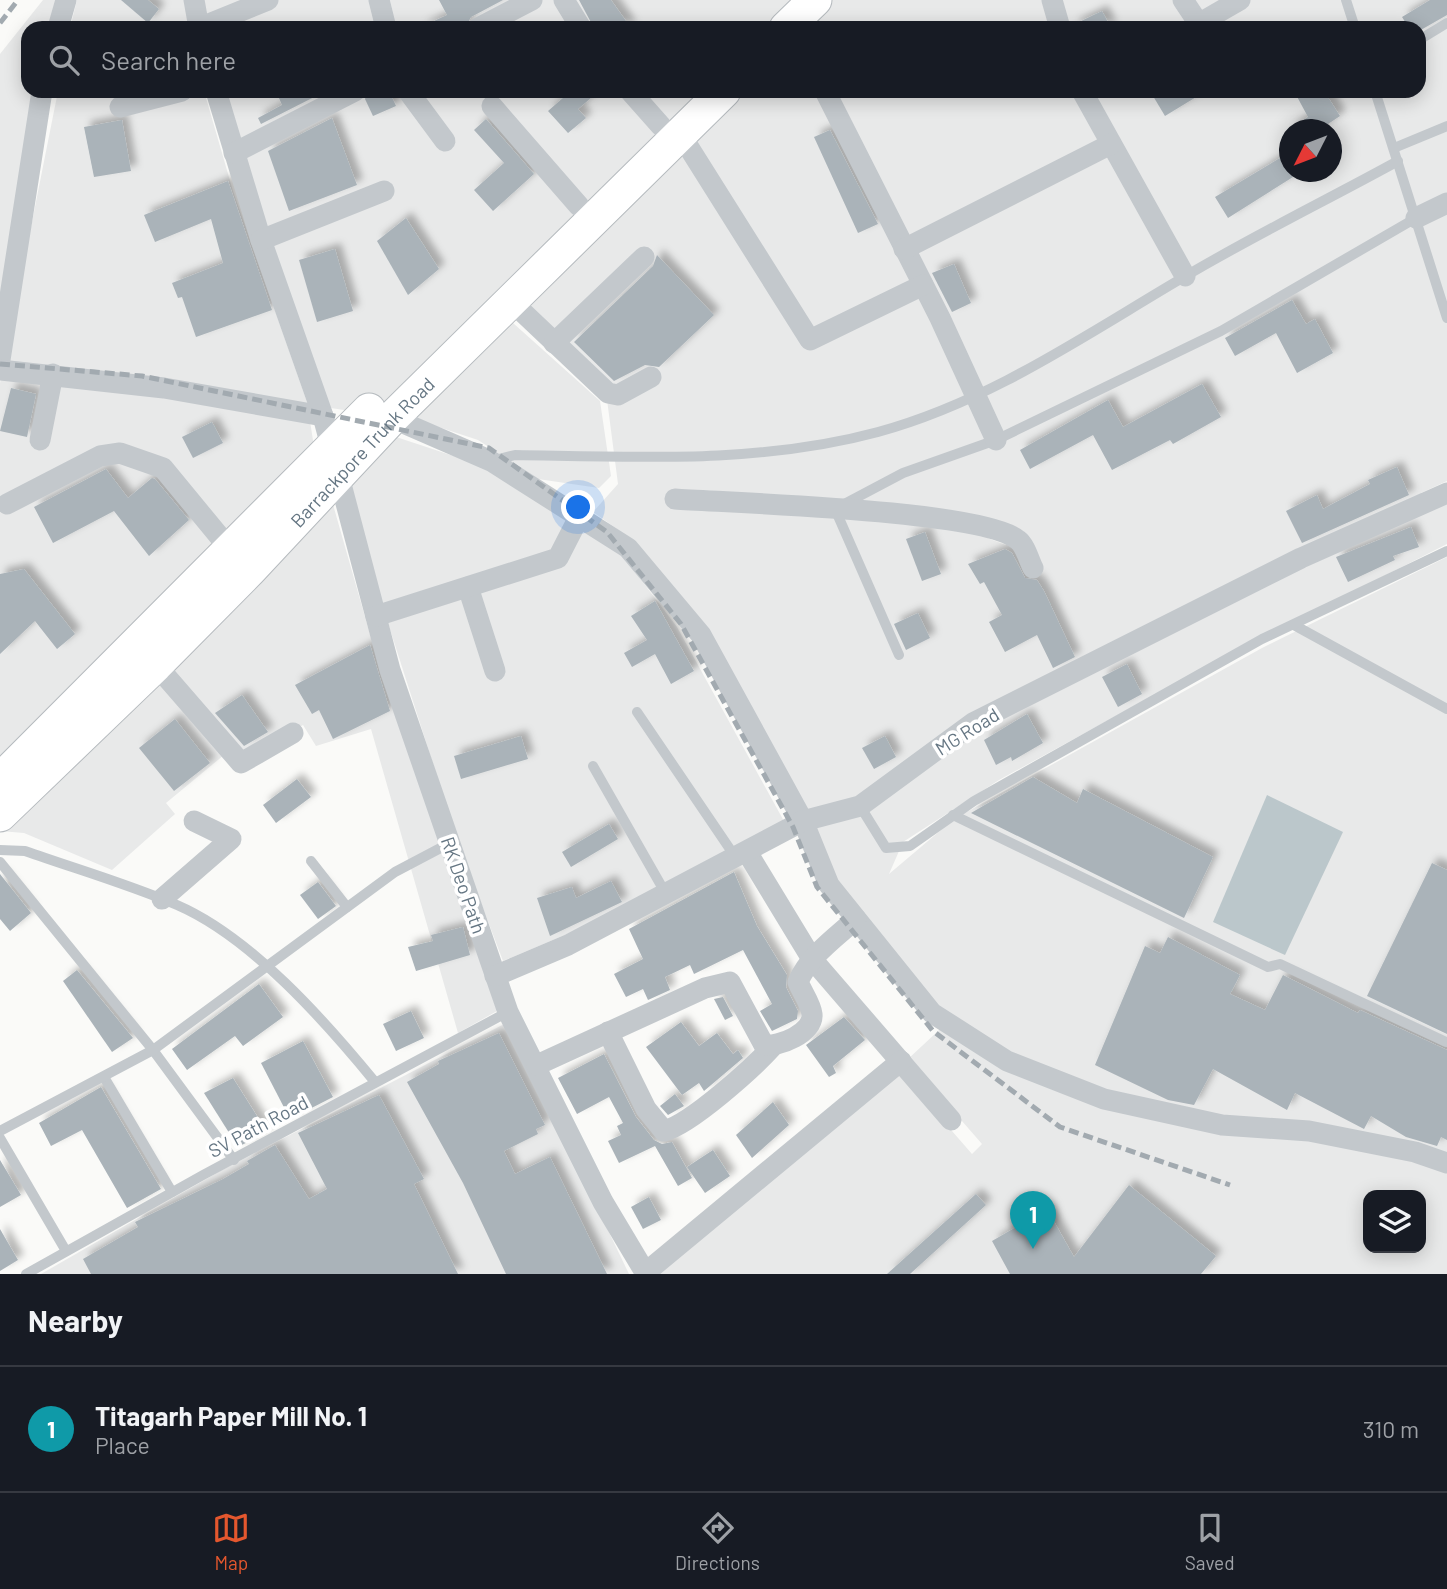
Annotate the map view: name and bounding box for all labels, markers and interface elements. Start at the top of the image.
search box [21,21,1426,98]
icon: search [45,41,83,79]
text: Search here [101,44,236,75]
north arrow [1279,119,1342,182]
street label: Barrackpore Trunk Road [285,372,439,531]
your location [561,490,595,524]
street label: MG Road [931,702,1003,760]
street label: RK Deo Path [437,833,491,937]
street label: SV Path Road [204,1090,312,1162]
map controls [1363,1190,1426,1253]
button: layers [1363,1190,1426,1253]
pin: 1 [1010,1191,1056,1249]
text: Nearby [28,1302,123,1338]
text: Titagarh Paper Mill No. 1 [95,1400,367,1431]
text: 1 [47,1415,55,1443]
text: 310 m [1363,1415,1419,1443]
text: Place [95,1431,150,1459]
tab: Map [212,1509,250,1574]
tab: Directions [675,1509,760,1574]
tab: Saved [1185,1509,1235,1574]

